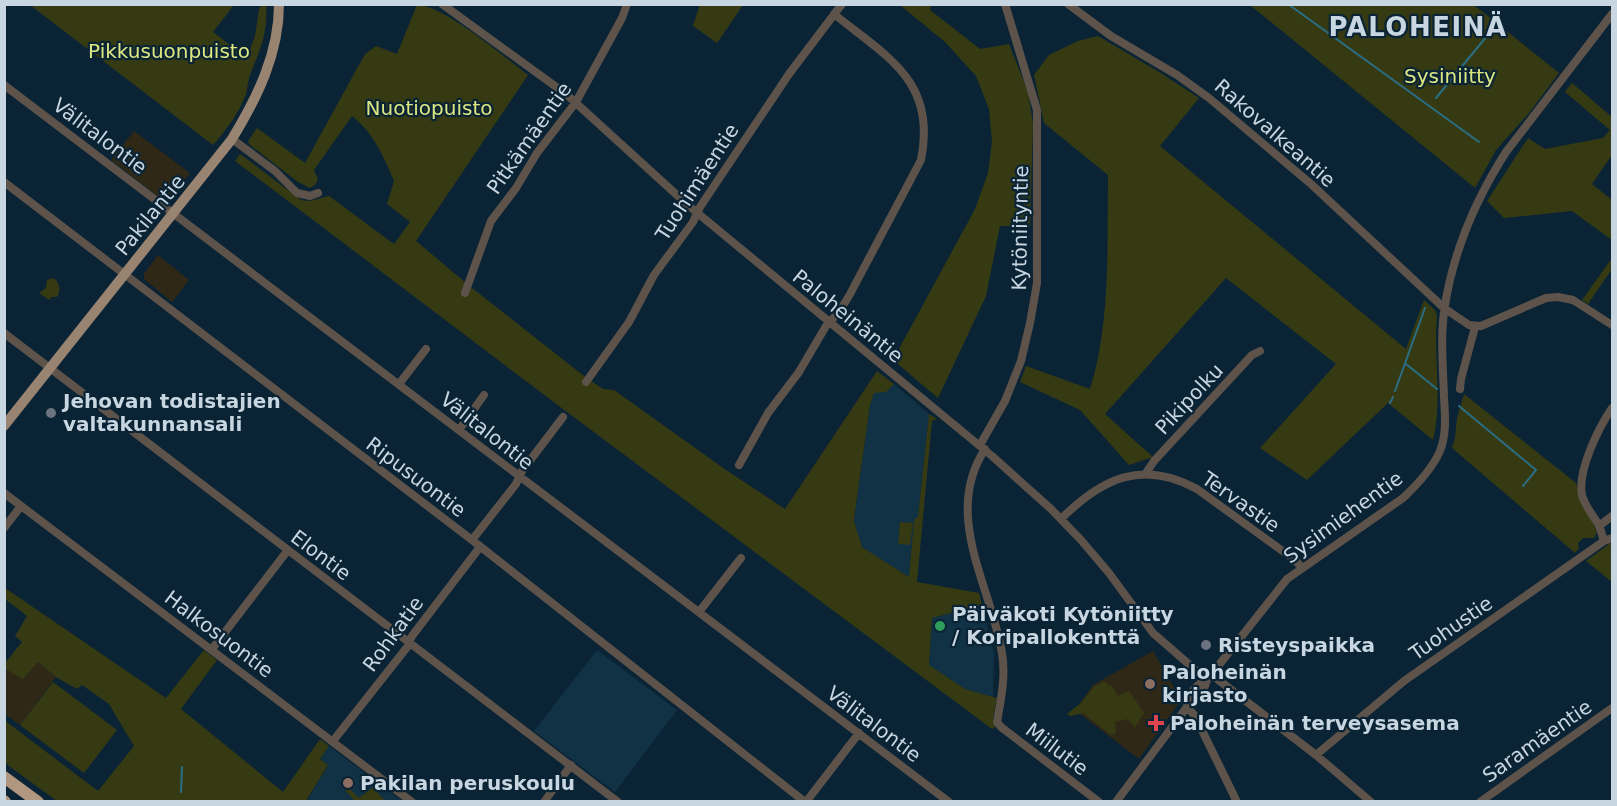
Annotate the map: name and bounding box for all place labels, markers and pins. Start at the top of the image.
place label: Jehovan todistajien valtakunnansali [61,389,281,436]
marker: Jehovan todistajien valtakunnansali [44,406,58,420]
place label: Päiväkoti Kytöniitty / Koripallokenttä [952,602,1174,649]
marker: Päiväkoti Kytöniitty / Koripallokenttä [933,619,947,633]
place label: Risteyspaikka [1218,633,1375,657]
marker: Risteyspaikka [1199,638,1213,652]
place label: Paloheinän kirjasto [1162,660,1287,707]
marker: Paloheinän kirjasto [1143,677,1157,691]
place label: Paloheinän terveysasema [1170,711,1460,735]
marker: Paloheinän terveysasema [1147,714,1165,732]
place label: Pakilan peruskoulu [360,771,575,795]
marker: Pakilan peruskoulu [341,776,355,790]

